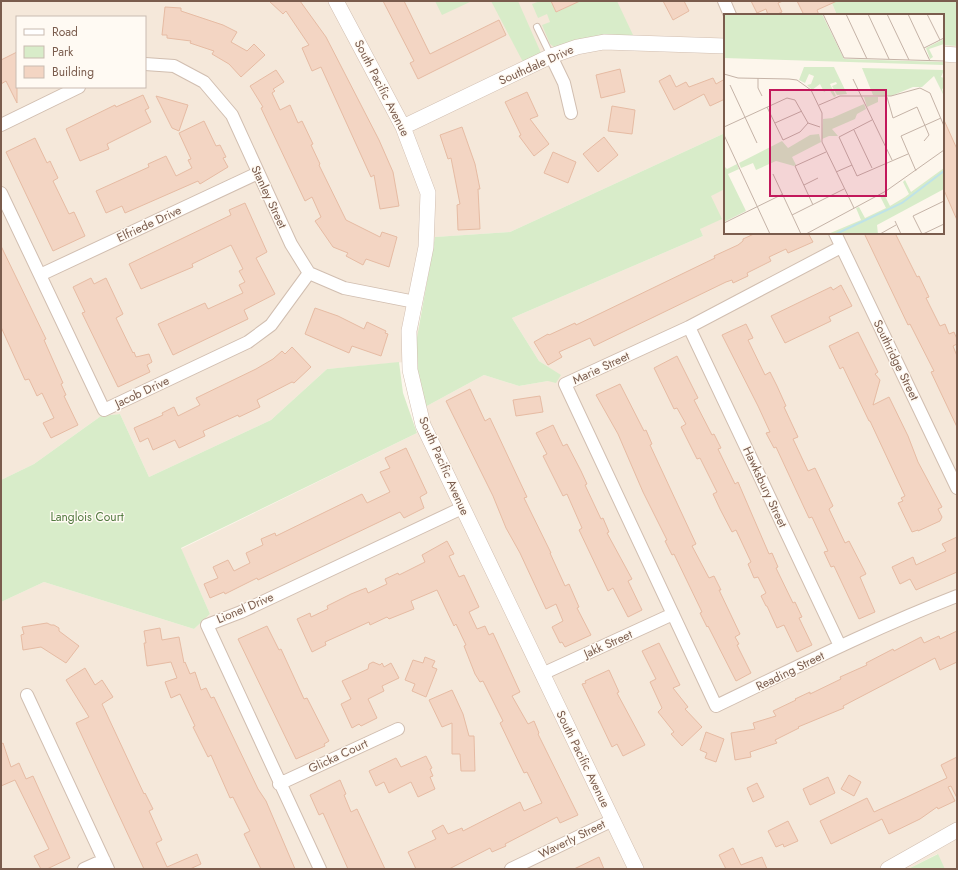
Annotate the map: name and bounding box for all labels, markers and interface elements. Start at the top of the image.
inset map [724,14,944,234]
legend [16,16,146,88]
text: Road [52,23,78,41]
street label: South Pacific Avenue [350,37,414,139]
street label: Southdale Drive [496,40,576,90]
text: Park [52,43,74,61]
text: Building [52,63,94,81]
street label: Stanley Street [247,162,292,232]
street label: Elfriede Drive [114,201,184,247]
street label: Southridge Street [869,317,923,404]
street label: Marie Street [569,347,633,389]
street label: Jacob Drive [110,372,172,413]
street label: South Pacific Avenue [414,414,474,518]
street label: Hawksbury Street [738,443,792,531]
park label: Langlois Court [50,508,124,526]
street label: Lionel Drive [214,588,276,628]
street label: Jakk Street [579,625,635,663]
street label: Reading Street [753,647,827,695]
street label: South Pacific Avenue [552,707,614,811]
street label: Glicka Court [305,734,371,778]
street label: Waverly Street [536,815,608,863]

